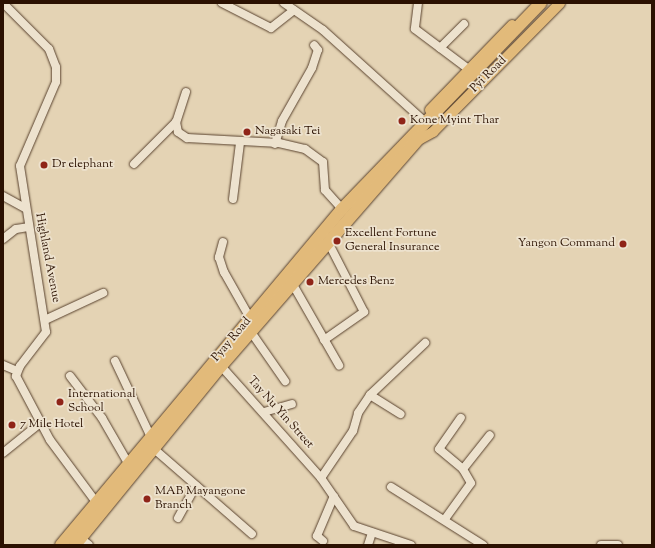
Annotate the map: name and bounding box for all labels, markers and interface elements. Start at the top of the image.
street label: Pyi Road [468,54,510,96]
place label: Kone Myint Thar [410,114,499,128]
marker: Kone Myint Thar [397,116,407,126]
place label: Nagasaki Tei [255,125,320,139]
marker: Nagasaki Tei [242,127,252,137]
place label: Dr elephant [52,158,113,172]
marker: Dr elephant [39,160,49,170]
street label: Highland Avenue [31,212,63,304]
place label: Excellent Fortune General Insurance [345,227,440,255]
marker: Excellent Fortune General Insurance [332,236,342,246]
place label: Yangon Command [518,237,615,251]
marker: Yangon Command [618,239,628,249]
place label: Mercedes Benz [318,275,394,289]
marker: Mercedes Benz [305,277,315,287]
street label: Pyay Road [209,315,255,365]
street label: Tay Nu Yin Street [244,374,316,452]
place label: International School [68,388,136,416]
marker: International School [55,397,65,407]
place label: 7 Mile Hotel [20,418,83,432]
marker: 7 Mile Hotel [7,420,17,430]
place label: MAB Mayangone Branch [155,485,246,513]
marker: MAB Mayangone Branch [142,494,152,504]

